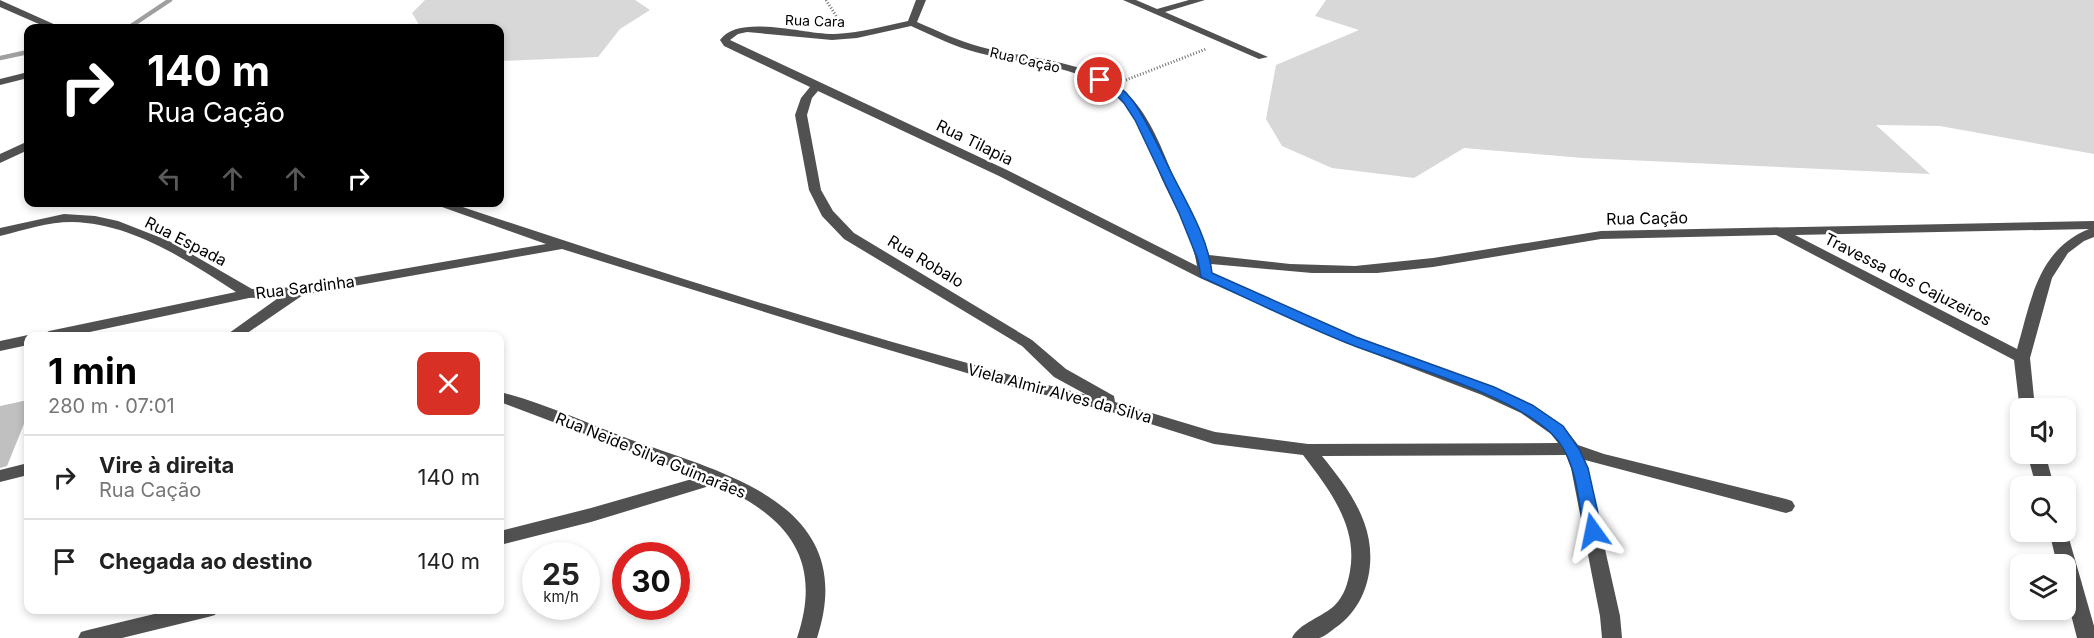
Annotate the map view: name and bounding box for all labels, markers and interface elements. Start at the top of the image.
street label: Rua Cara [785,11,845,30]
street label: Rua Cação [988,43,1062,76]
text: 140 m [147,45,270,96]
icon: right [48,48,126,126]
pin [1074,54,1125,105]
icon: arrive [1083,63,1116,96]
text: Rua Cação [147,96,285,129]
street label: Rua Tilapia [933,115,1017,169]
icon: left [153,162,186,195]
icon: ahead [216,162,249,195]
icon: ahead [279,162,312,195]
icon: right [342,162,375,195]
street label: Rua Cação [1606,207,1688,229]
street label: Rua Espada [142,212,230,270]
street label: Travessa dos Cajuzeiros [1821,228,1995,330]
street label: Rua Robalo [884,230,968,292]
street label: Rua Sardinha [254,271,356,303]
text: 1 min [48,349,137,393]
button: close [417,352,480,415]
street label: Viela Almir Alves da Silva [966,359,1154,427]
text: 280 m · 07:01 [48,394,175,418]
map controls [2010,398,2076,620]
button: sound [2010,398,2076,464]
street label: Rua Neide Silva Guimarães [553,408,749,502]
text: Vire à direita [99,452,234,478]
icon: right [48,461,81,494]
text: 140 m [418,464,480,490]
button: search [2010,476,2076,542]
text: Rua Cação [99,478,201,502]
position arrow [1561,499,1625,563]
speed limit sign: 30 [612,542,690,620]
icon: arrive [48,545,81,578]
text: Chegada ao destino [99,548,313,574]
text: 140 m [418,548,480,574]
button: layers [2010,554,2076,620]
text: 25 [542,556,580,592]
text: km/h [543,587,579,606]

